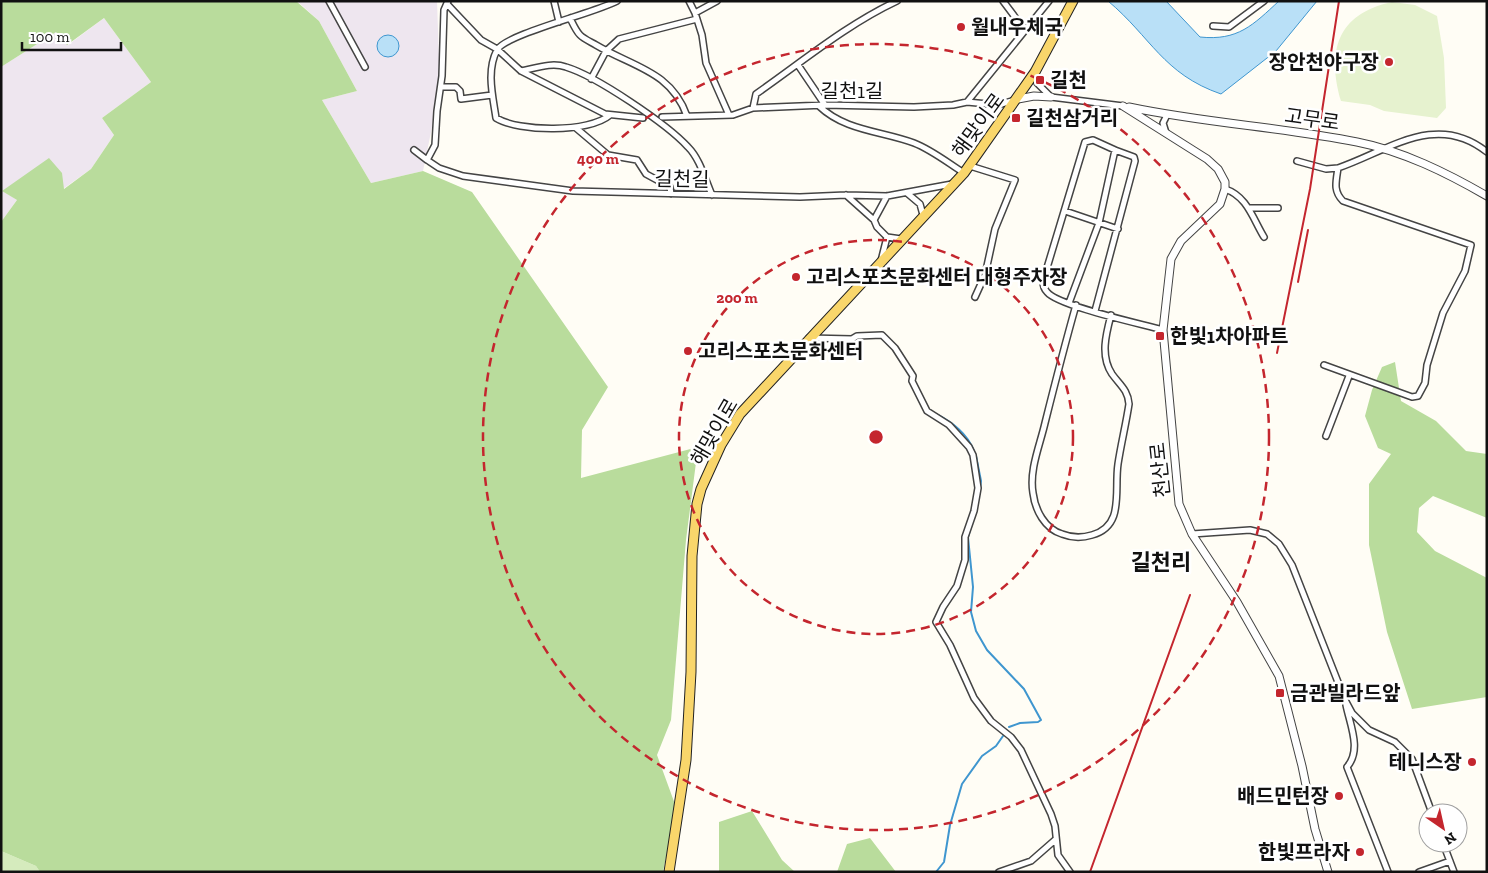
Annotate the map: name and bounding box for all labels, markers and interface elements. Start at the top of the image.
place label: 월내우체국 [971,15,1063,39]
scale bar [22,20,121,52]
marker: 월내우체국 [955,21,967,33]
text: 100 m [30,28,69,46]
place label: 장안천야구장 [1269,50,1379,74]
marker: 장안천야구장 [1383,56,1395,68]
place label: 길천 [1050,68,1087,92]
marker: 길천 [1034,74,1046,86]
street label: 길천1길 [821,79,883,103]
street label: 해맞이로 [947,88,1009,162]
street label: 고무로 [1283,103,1341,135]
place label: 길천삼거리 [1026,106,1118,130]
marker: 길천삼거리 [1010,112,1022,124]
text: 400 m [577,150,619,168]
street label: 길천길 [654,167,710,191]
place label: 고리스포츠문화센터 대형주차장 [806,265,1067,289]
marker: 고리스포츠문화센터 대형주차장 [790,271,802,283]
text: 200 m [716,289,758,307]
place label: 한빛1차아파트 [1170,324,1288,348]
marker: 한빛1차아파트 [1154,330,1166,342]
place label: 고리스포츠문화센터 [698,339,864,363]
marker: 고리스포츠문화센터 [682,345,694,357]
street label: 해맞이로 [685,394,743,470]
centre of rings [867,428,885,446]
street label: 천산로 [1145,441,1175,499]
district label: 길천리 [1131,549,1191,576]
place label: 금관빌라드앞 [1290,681,1401,705]
marker: 금관빌라드앞 [1274,687,1286,699]
place label: 테니스장 [1388,750,1462,774]
marker: 테니스장 [1466,756,1478,768]
place label: 배드민턴장 [1237,784,1329,808]
marker: 배드민턴장 [1333,790,1345,802]
north arrow [1418,803,1468,853]
text: N [1441,828,1459,849]
place label: 한빛프라자 [1258,840,1351,864]
marker: 한빛프라자 [1354,846,1366,858]

